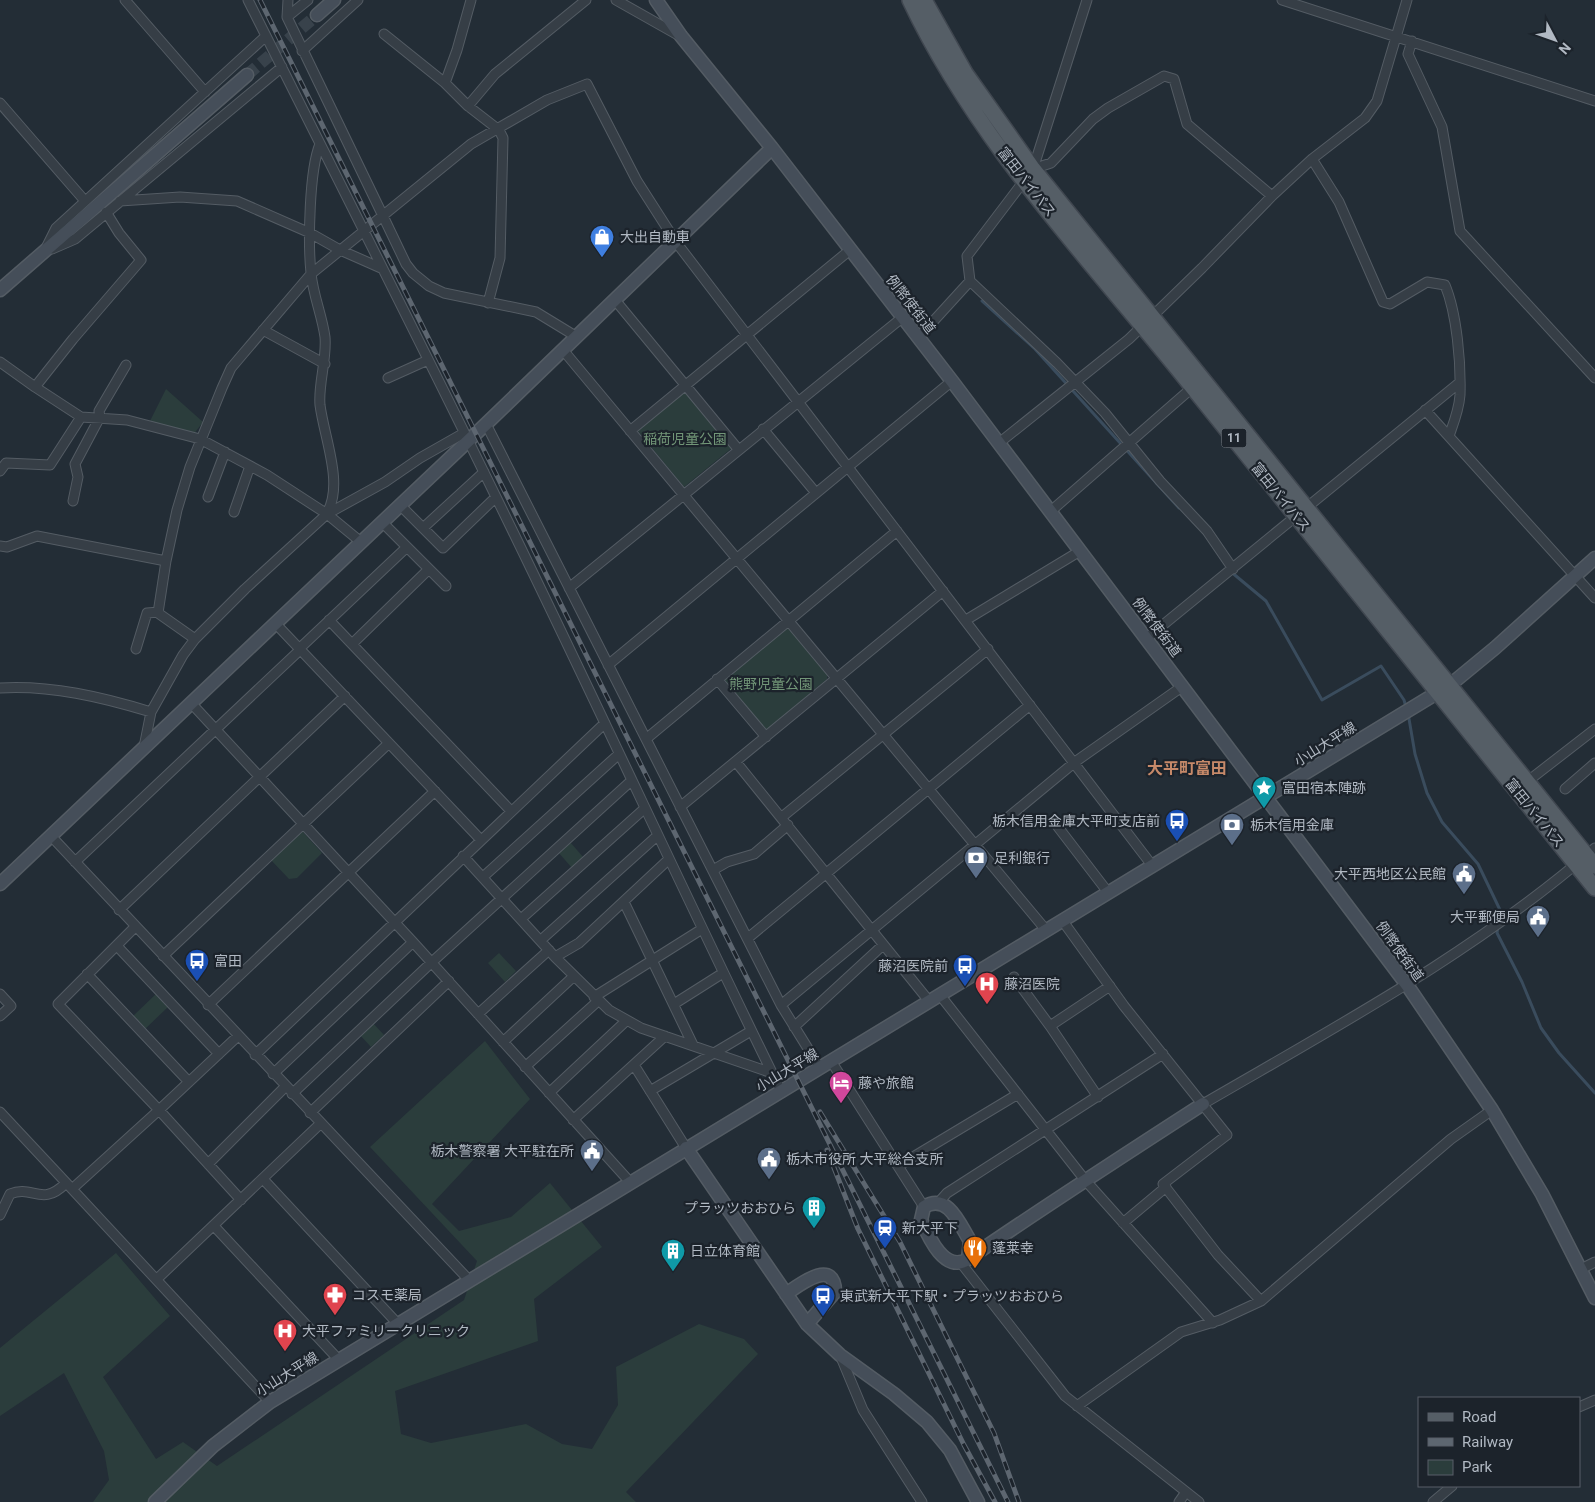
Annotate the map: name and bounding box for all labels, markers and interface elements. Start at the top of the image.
north arrow [1530,15,1580,65]
text: N [1556,40,1574,58]
street label: 富田バイパス [995,144,1059,220]
shop icon: 大出自動車 [589,224,615,258]
place label: 大出自動車 [620,229,690,245]
street label: 例幣使街道 [883,271,939,337]
road number: 11 [1222,428,1246,448]
park label: 稲荷児童公園 [643,431,727,447]
street label: 富田バイパス [1248,459,1314,535]
street label: 例幣使街道 [1130,594,1184,660]
park label: 熊野児童公園 [729,676,813,692]
street label: 小山大平線 [1291,719,1359,769]
district label: 大平町富田 [1147,759,1227,778]
place icon: 富田宿本陣跡 [1251,775,1277,809]
street label: 富田バイパス [1502,775,1568,851]
place label: 富田宿本陣跡 [1282,780,1366,796]
bus stop icon: 栃木信用金庫大平町支店前 [1164,808,1190,842]
bank icon: 栃木信用金庫 [1219,812,1245,846]
place label: 栃木信用金庫大平町支店前 [992,813,1160,829]
place label: 栃木信用金庫 [1250,817,1334,833]
bank icon: 足利銀行 [963,845,989,879]
place label: 足利銀行 [994,850,1050,866]
public building icon: 大平西地区公民館 [1451,861,1477,895]
place label: 大平西地区公民館 [1334,866,1446,882]
public building icon: 大平郵便局 [1525,904,1551,938]
place label: 大平郵便局 [1450,909,1520,925]
street label: 例幣使街道 [1373,918,1427,984]
bus stop icon: 富田 [184,948,210,982]
place label: 富田 [214,953,242,969]
bus stop icon: 藤沼医院前 [952,953,978,987]
place label: 藤沼医院前 [878,958,948,974]
hospital icon: 藤沼医院 [974,971,1000,1005]
place label: 藤沼医院 [1004,976,1060,992]
street label: 小山大平線 [753,1045,821,1095]
hotel icon: 藤や旅館 [828,1070,854,1104]
place label: 藤や旅館 [858,1075,914,1091]
public building icon: 栃木警察署 大平駐在所 [579,1138,605,1172]
place label: 栃木警察署 大平駐在所 [431,1143,574,1159]
public building icon: 栃木市役所 大平総合支所 [756,1146,782,1180]
place label: 栃木市役所 大平総合支所 [786,1151,943,1167]
building icon: プラッツおおひら [801,1195,827,1229]
place label: プラッツおおひら [684,1200,796,1216]
station icon: 新大平下 [872,1215,898,1249]
place label: 新大平下 [902,1220,958,1236]
restaurant icon: 蓬莱幸 [962,1235,988,1269]
building icon: 日立体育館 [660,1238,686,1272]
place label: 蓬莱幸 [992,1240,1034,1256]
place label: 日立体育館 [690,1243,760,1259]
pharmacy icon: コスモ薬局 [322,1282,348,1316]
bus stop icon: 東武新大平下駅・プラッツおおひら [810,1283,836,1317]
place label: コスモ薬局 [352,1287,422,1303]
place label: 東武新大平下駅・プラッツおおひら [840,1288,1064,1304]
hospital icon: 大平ファミリークリニック [272,1318,298,1352]
place label: 大平ファミリークリニック [302,1323,470,1339]
street label: 小山大平線 [253,1349,321,1399]
legend [1418,1397,1580,1487]
text: Road [1462,1408,1496,1426]
text: Railway [1462,1433,1513,1451]
text: Park [1462,1458,1493,1476]

